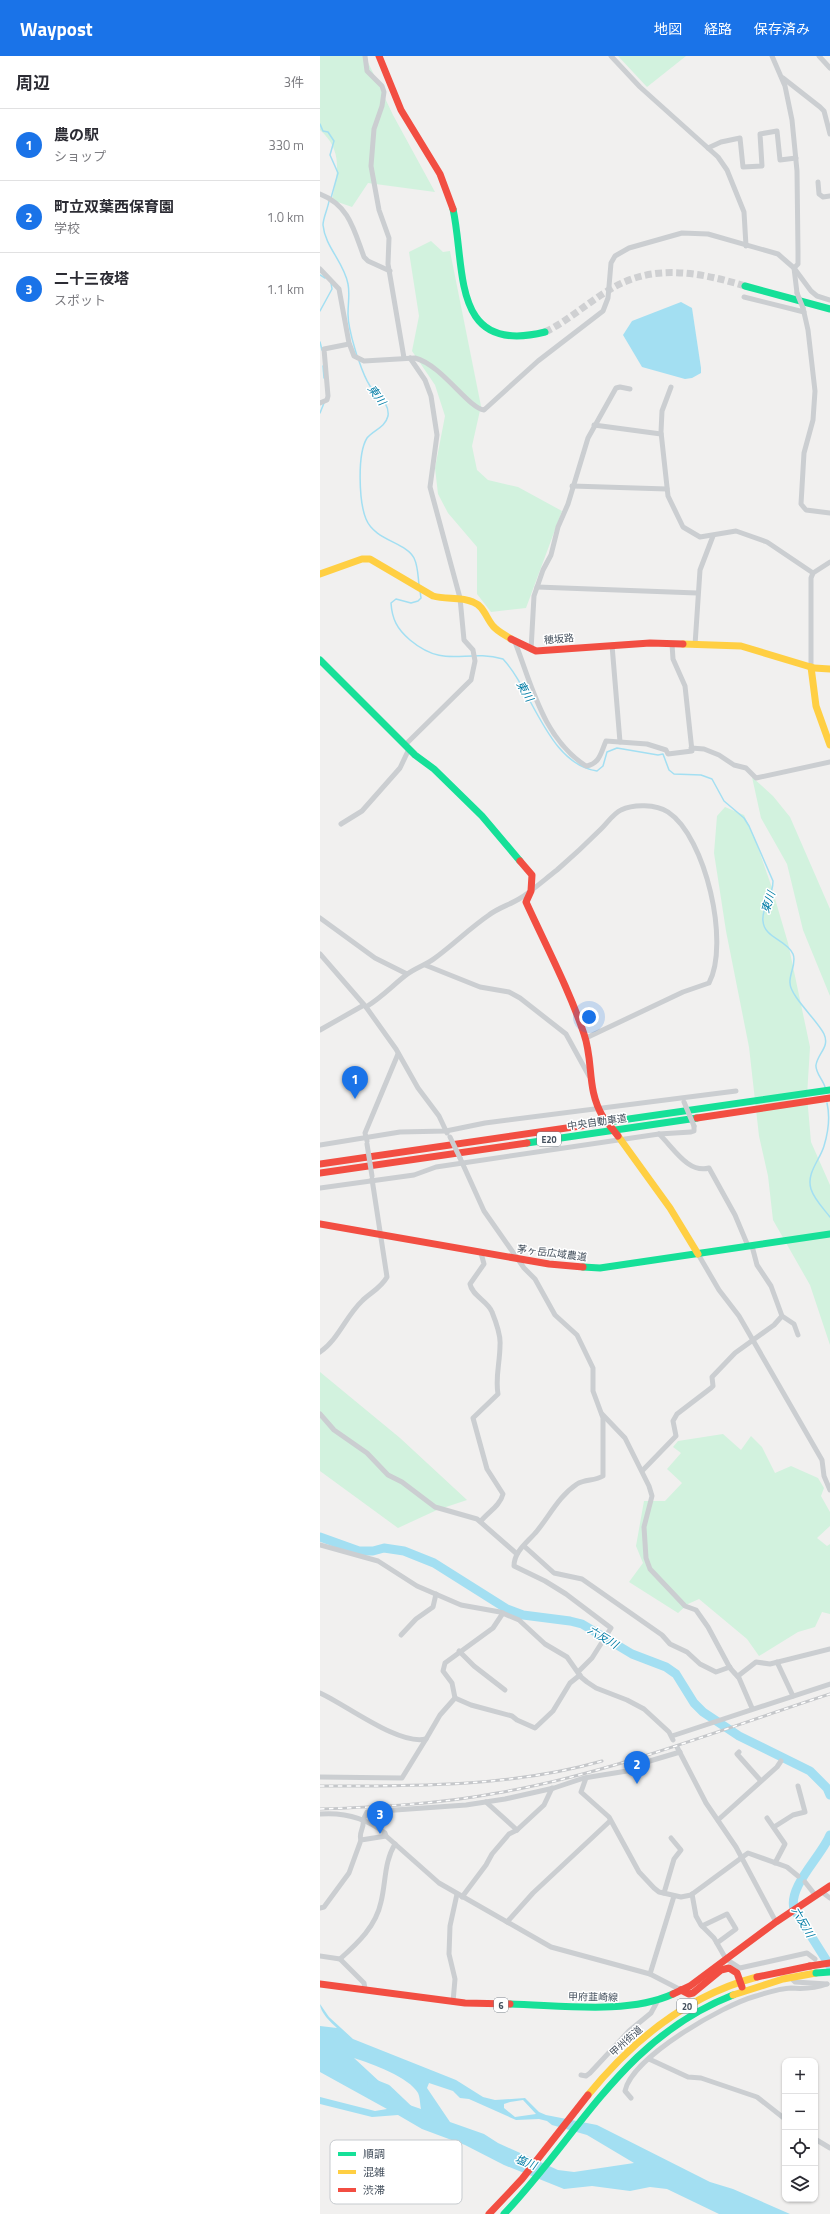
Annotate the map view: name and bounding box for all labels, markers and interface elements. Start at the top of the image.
text: Waypost [20,14,93,43]
text: 地図 [654,18,682,39]
text: 経路 [704,18,732,39]
text: 保存済み [754,18,810,39]
text: 周辺 [16,70,50,96]
text: 3件 [284,72,304,92]
text: 農の駅 [54,123,99,146]
text: 1 [25,135,33,155]
text: 330 m [268,135,304,155]
text: ショップ [54,146,106,166]
text: 町立双葉西保育園 [54,195,174,218]
text: 2 [25,207,33,227]
text: 1.0 km [267,207,304,227]
text: 学校 [54,218,80,238]
text: 二十三夜塔 [54,267,129,290]
text: 3 [25,279,33,299]
text: 1.1 km [267,279,304,299]
text: スポット [54,290,106,310]
water label: 東川 [364,381,391,409]
street label: 穂坂路 [543,630,575,648]
water label: 東川 [512,677,538,705]
water label: 東川 [757,888,779,915]
your location [579,1007,599,1027]
pin: 1 [342,1066,368,1099]
street label: 中央自動車道 [566,1110,628,1134]
road number: E20 [537,1132,561,1146]
street label: 茅ヶ岳広域農道 [516,1241,588,1265]
water label: 六反川 [585,1622,622,1653]
pin: 2 [624,1751,650,1784]
pin: 3 [367,1801,393,1834]
water label: 六反川 [788,1904,819,1941]
street label: 甲府韮崎線 [568,1989,618,2005]
road number: 6 [494,1998,508,2012]
road number: 20 [677,1999,697,2013]
street label: 甲州街道 [606,2022,646,2060]
map controls [782,2058,818,2202]
button: + [782,2058,818,2094]
button: − [782,2094,818,2130]
button: locate [782,2130,818,2166]
legend [330,2140,462,2204]
text: 順調 [363,2146,385,2162]
water label: 塩川 [513,2151,540,2174]
text: 混雑 [363,2164,385,2180]
button: layers [782,2166,818,2202]
text: 渋滞 [363,2182,385,2198]

